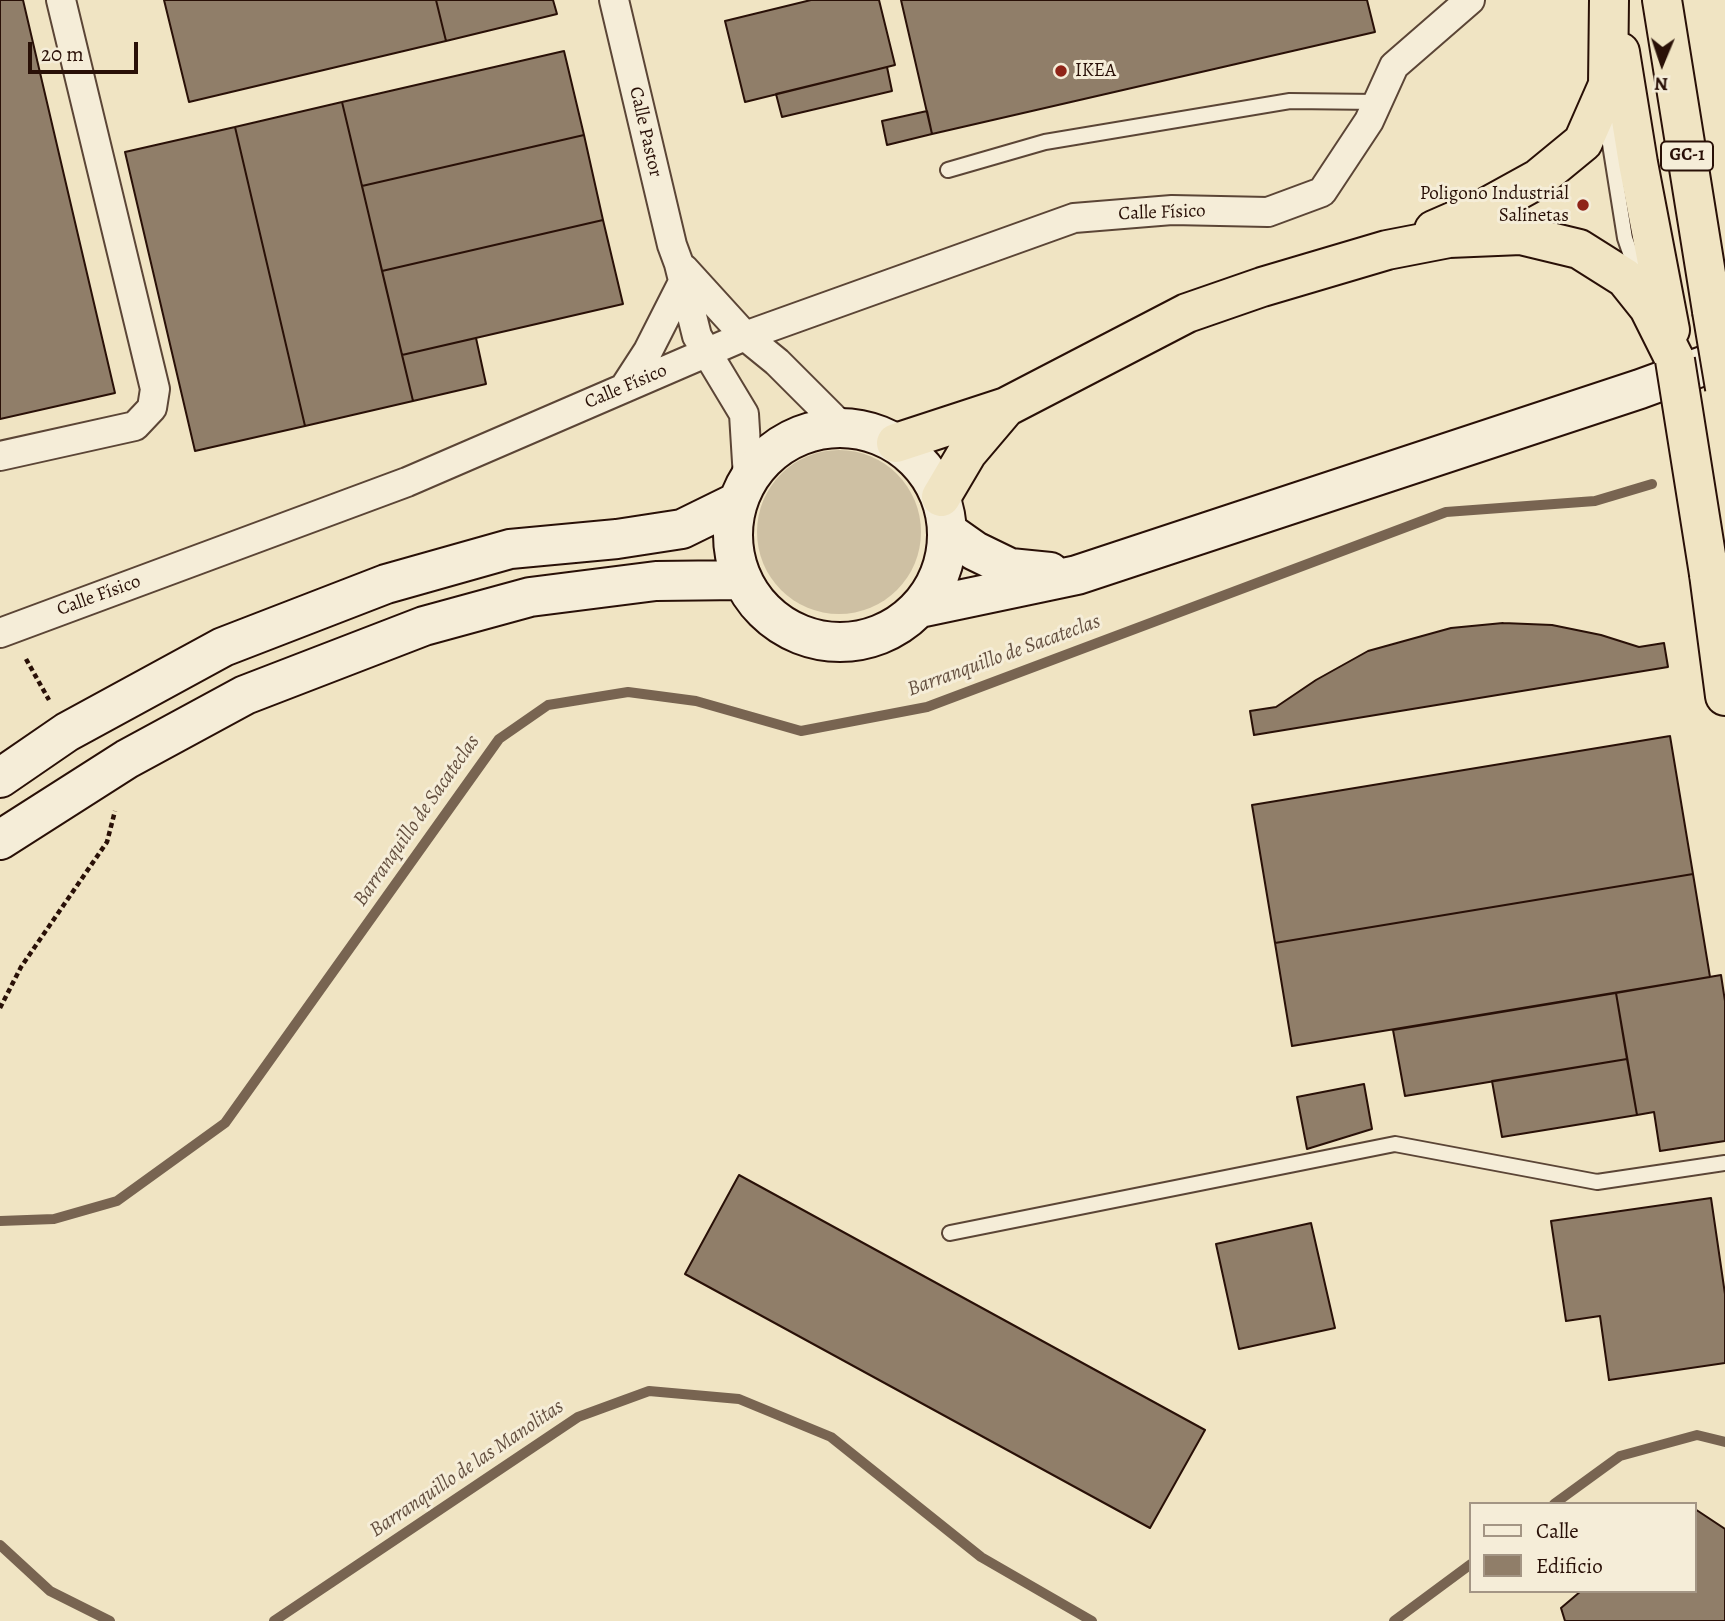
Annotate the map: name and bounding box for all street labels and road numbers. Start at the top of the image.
street label: Calle Pastor [624,85,666,179]
road number: GC-1 [1661,141,1713,170]
street label: Calle Físico [1118,200,1206,226]
street label: Calle Físico [581,359,671,415]
street label: Calle Físico [54,570,144,622]

